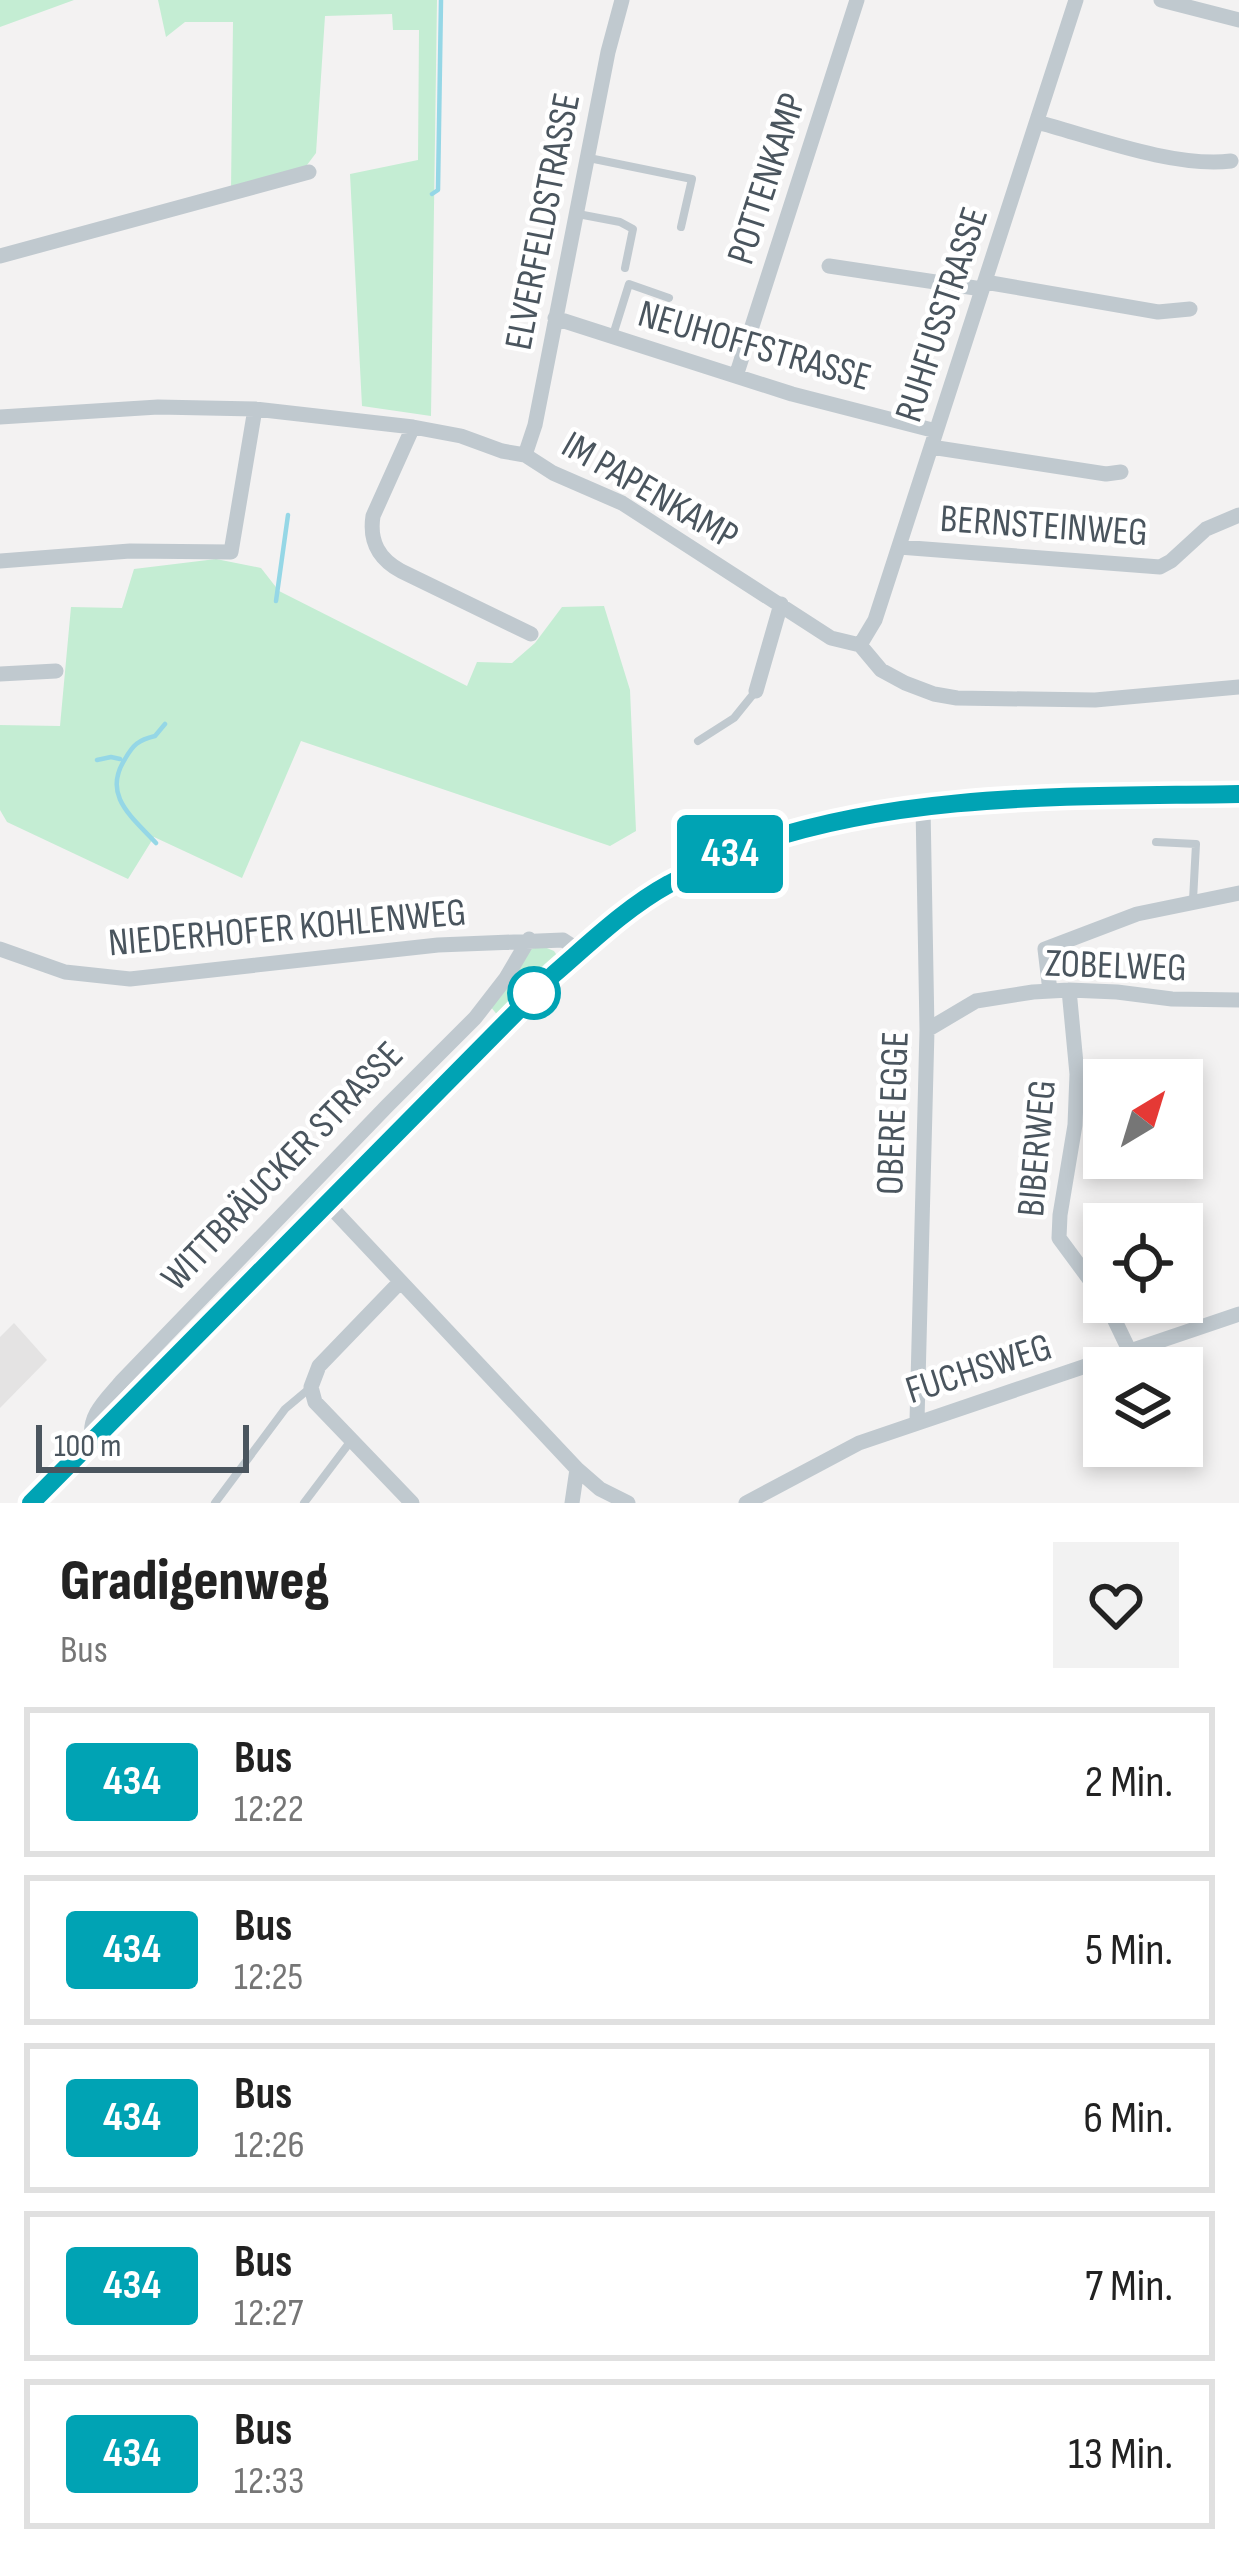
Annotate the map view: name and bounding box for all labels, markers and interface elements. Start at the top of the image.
street label: POTTENKAMP [718,87,817,270]
street label: ELVERFELDSTRASSE [496,89,591,354]
street label: RUHFUSSTRASSE [886,202,999,428]
street label: NEUHOFFSTRASSE [633,291,876,402]
street label: IM PAPENKAMP [553,422,746,561]
street label: BERNSTEINWEG [938,496,1149,557]
line badge: 434 [661,815,799,893]
text: 434 [701,828,759,879]
street label: NIEDERHOFER KOHLENWEG [106,889,468,968]
street label: ZOBELWEG [1044,941,1188,992]
unlabelled marker [509,968,559,1018]
street label: OBERE EGGE [867,1030,920,1196]
street label: WITTBRÄUCKER STRASSE [152,1032,414,1301]
north arrow [1083,1059,1203,1179]
map controls [1083,1059,1203,1467]
street label: BIBERWEG [1008,1078,1067,1218]
button: locate [1083,1203,1203,1323]
street label: FUCHSWEG [900,1324,1057,1415]
button: layers [1083,1347,1203,1467]
scale bar [36,1419,249,1472]
text: 100 m [54,1426,121,1466]
button: heart [1053,1542,1179,1668]
text: Gradigenweg [60,1548,329,1616]
text: Bus [60,1627,108,1674]
text: Bus [234,1731,292,1786]
text: 2 Min. [1084,1755,1173,1810]
text: 434 [103,1756,161,1807]
text: 12:22 [234,1786,304,1833]
text: Bus [234,1899,292,1954]
text: 5 Min. [1085,1923,1173,1978]
text: 434 [103,1924,161,1975]
text: 12:25 [234,1954,303,2001]
text: Bus [234,2067,292,2122]
text: 6 Min. [1083,2091,1173,2146]
text: 434 [103,2092,161,2143]
text: 12:26 [234,2122,305,2169]
text: Bus [234,2235,292,2290]
text: 7 Min. [1085,2259,1173,2314]
text: 434 [103,2260,161,2311]
text: 12:27 [234,2290,303,2337]
text: Bus [234,2403,292,2458]
text: 13 Min. [1068,2427,1173,2482]
text: 434 [103,2428,161,2479]
text: 12:33 [234,2458,304,2505]

